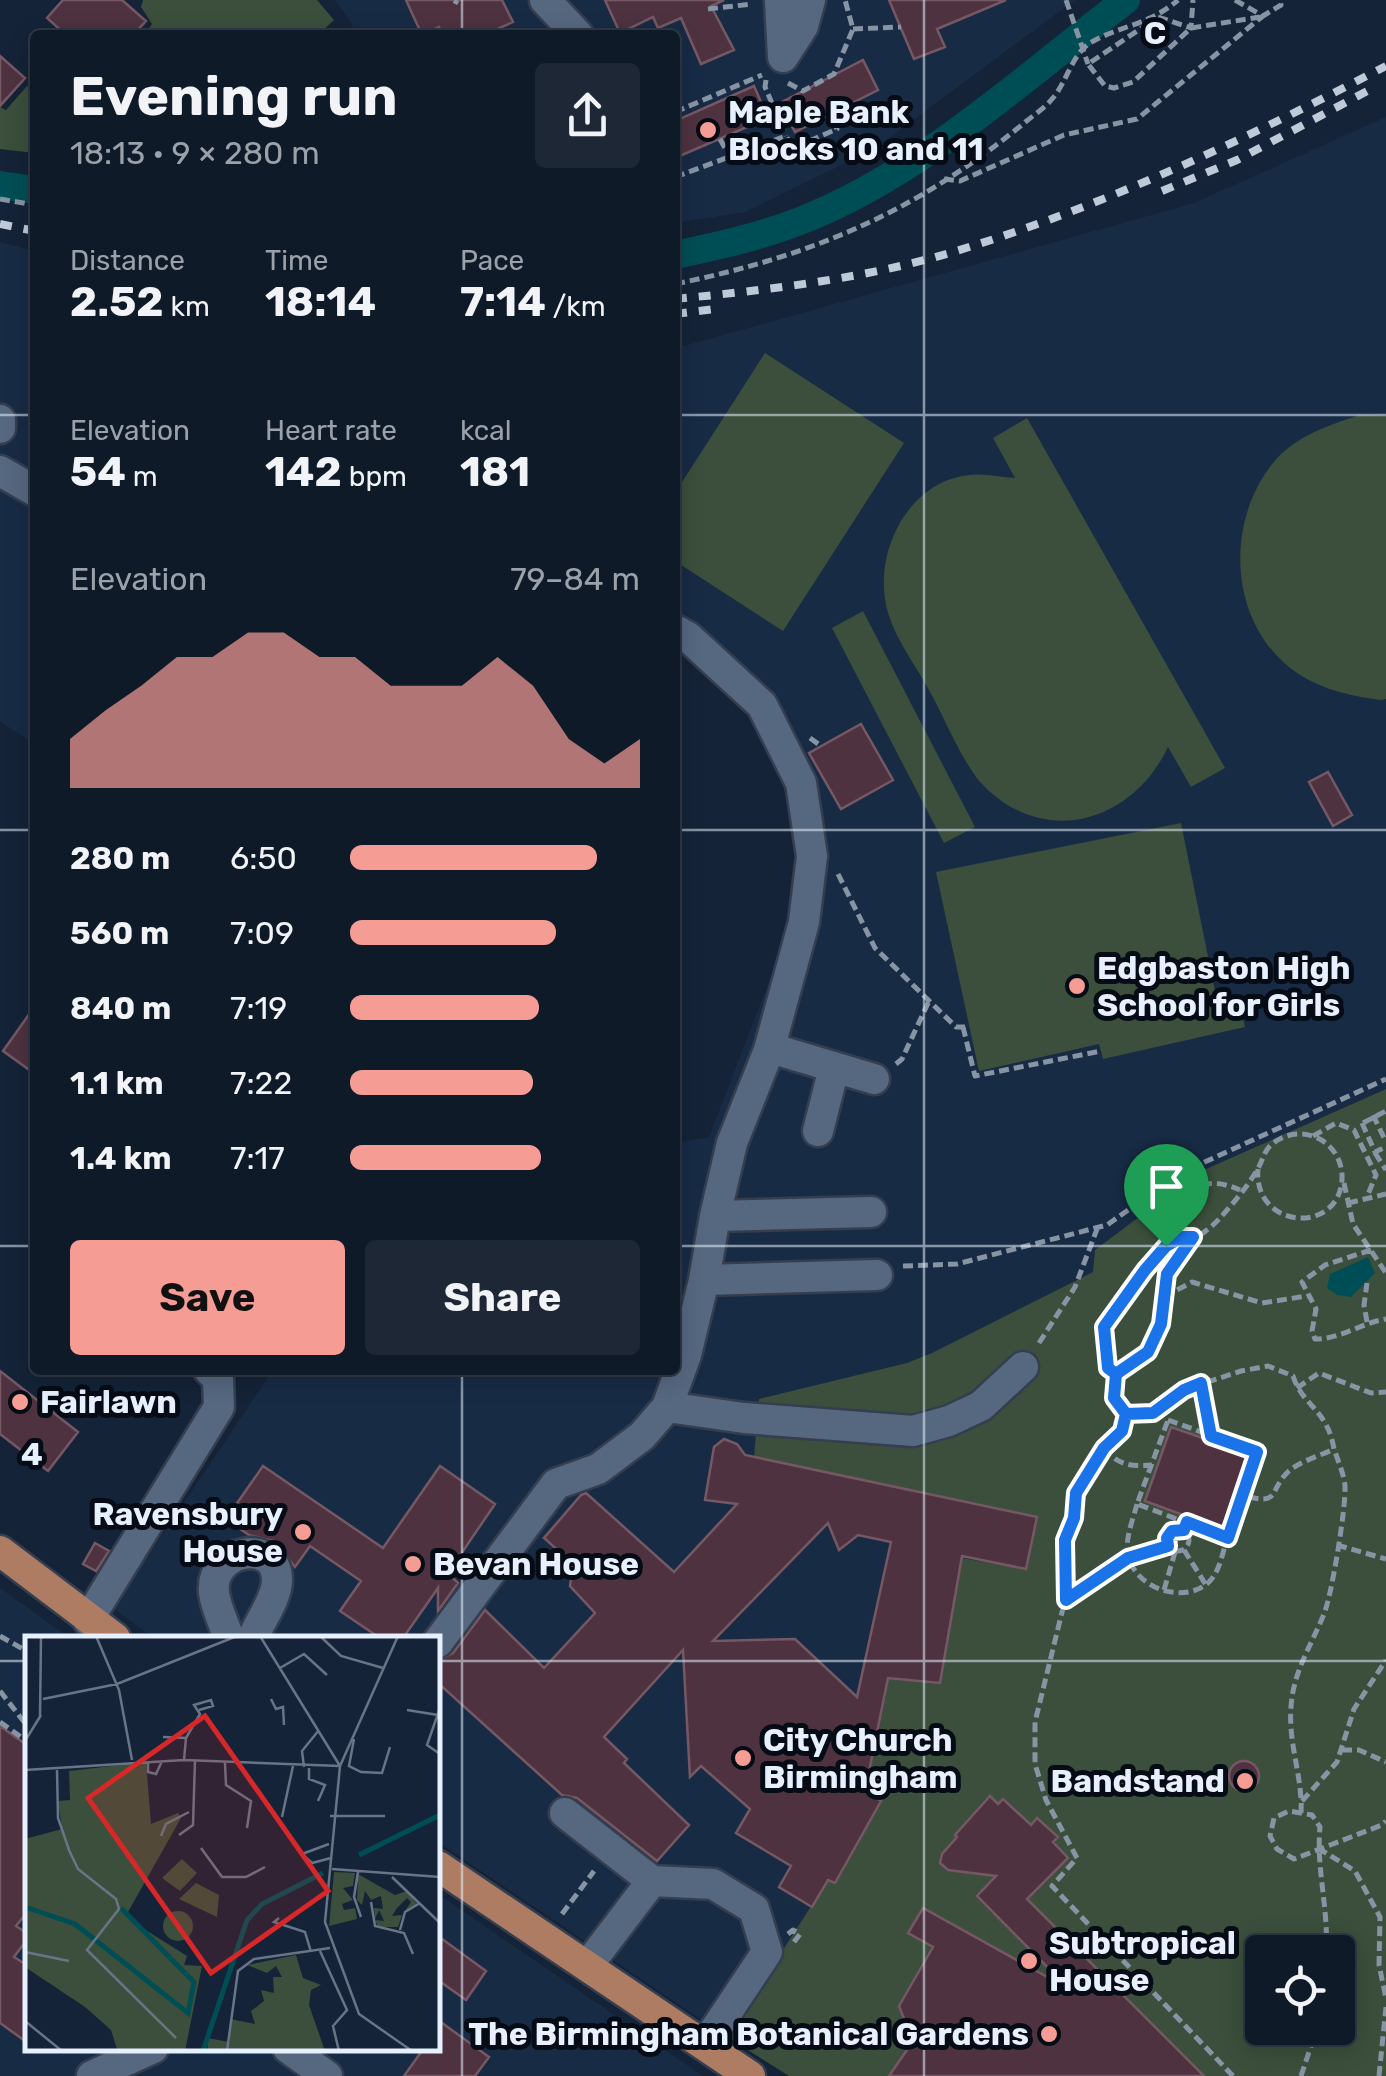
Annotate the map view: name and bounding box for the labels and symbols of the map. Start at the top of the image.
text: C [1144,14,1166,52]
place label: Maple Bank Blocks 10 and 11 [728,93,984,168]
marker: Maple Bank Blocks 10 and 11 [697,119,719,141]
place label: Edgbaston High School for Girls [1097,949,1351,1024]
marker: Edgbaston High School for Girls [1066,975,1088,997]
pin [1124,1144,1209,1247]
place label: Fairlawn [40,1383,177,1421]
marker: Fairlawn [9,1391,31,1413]
text: 4 [21,1435,43,1473]
place label: Ravensbury House [92,1495,283,1570]
marker: Ravensbury House [292,1521,314,1543]
place label: Bevan House [433,1545,639,1583]
marker: Bevan House [402,1553,424,1575]
inset map [25,1636,440,2051]
place label: City Church Birmingham [763,1721,958,1796]
marker: City Church Birmingham [732,1747,754,1769]
place label: Bandstand [1051,1762,1225,1800]
marker: Bandstand [1234,1770,1256,1792]
place label: Subtropical House [1049,1924,1236,1999]
marker: Subtropical House [1018,1950,1040,1972]
place label: The Birmingham Botanical Gardens [468,2015,1029,2053]
marker: The Birmingham Botanical Gardens [1038,2023,1060,2045]

